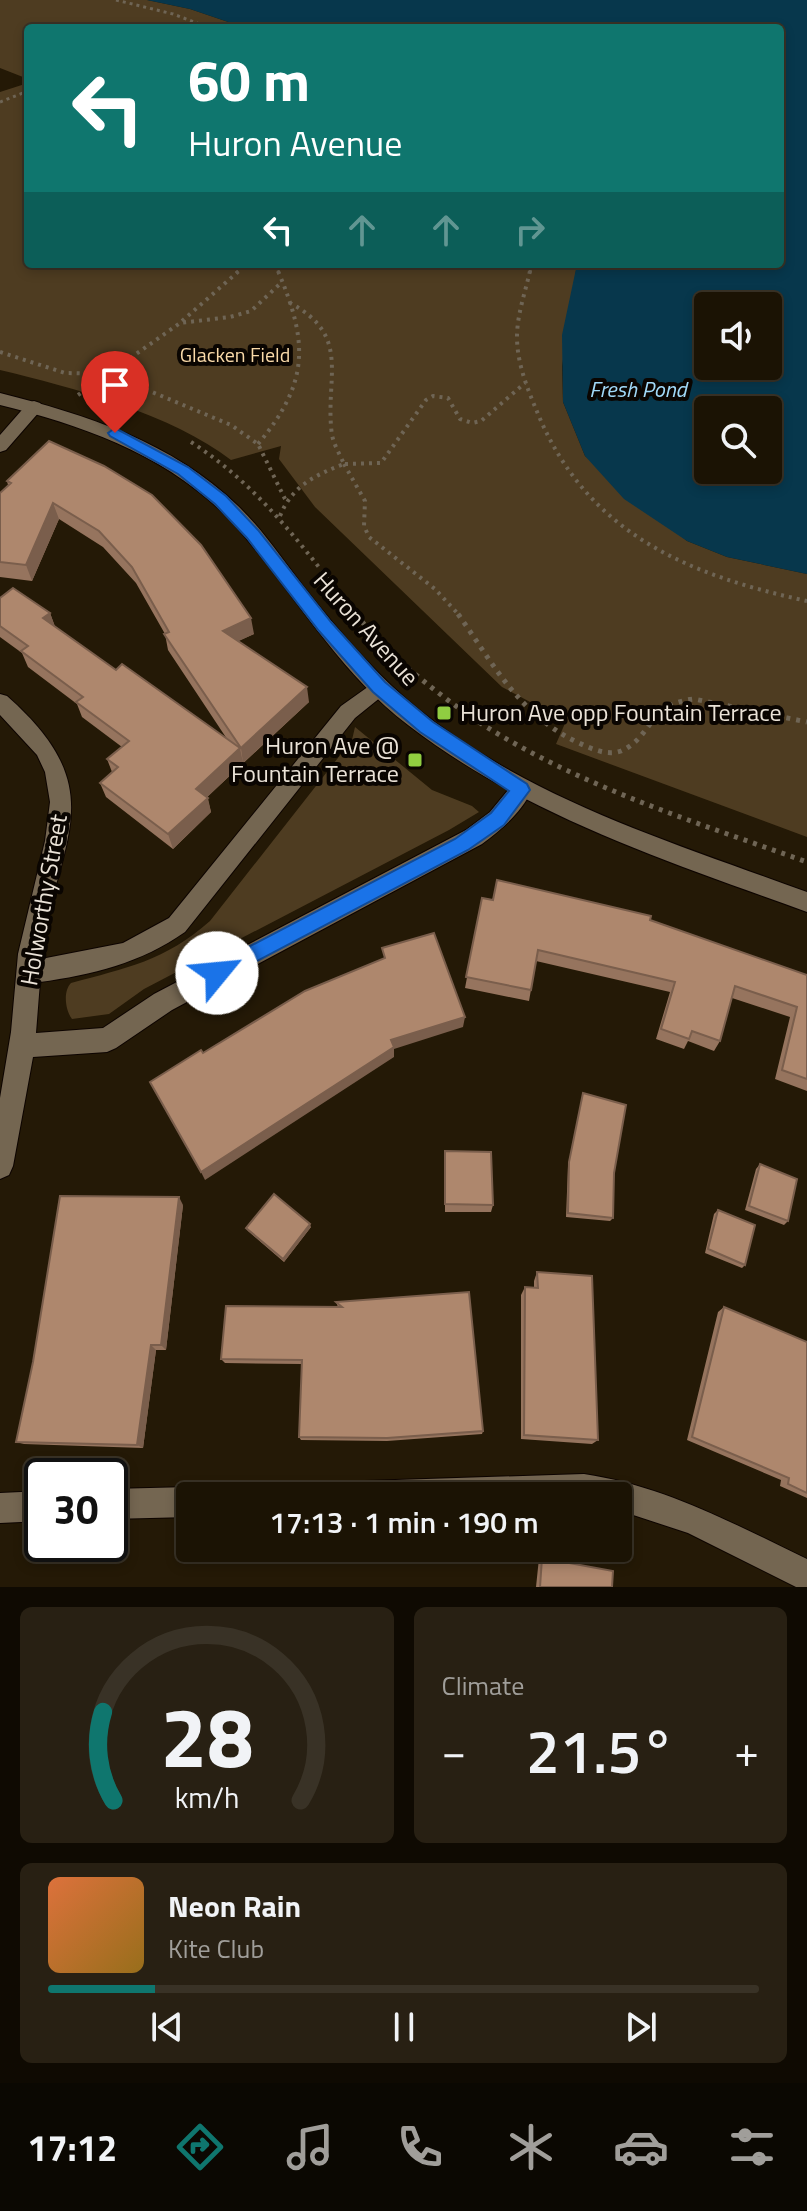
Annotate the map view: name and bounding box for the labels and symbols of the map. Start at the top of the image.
park label: Glacken Field [180,339,290,370]
pin [81,351,149,433]
water label: Fresh Pond [589,372,690,406]
street label: Huron Avenue [306,563,428,693]
place label: Huron Ave opp Fountain Terrace [460,694,782,730]
marker: Huron Ave opp Fountain Terrace [435,704,453,722]
place label: Huron Ave @ Fountain Terrace [231,727,399,791]
marker: Huron Ave @ Fountain Terrace [406,751,424,769]
street label: Holworthy Street [10,811,76,988]
position arrow [175,931,259,1015]
speed limit sign: 30 [24,1458,128,1562]

